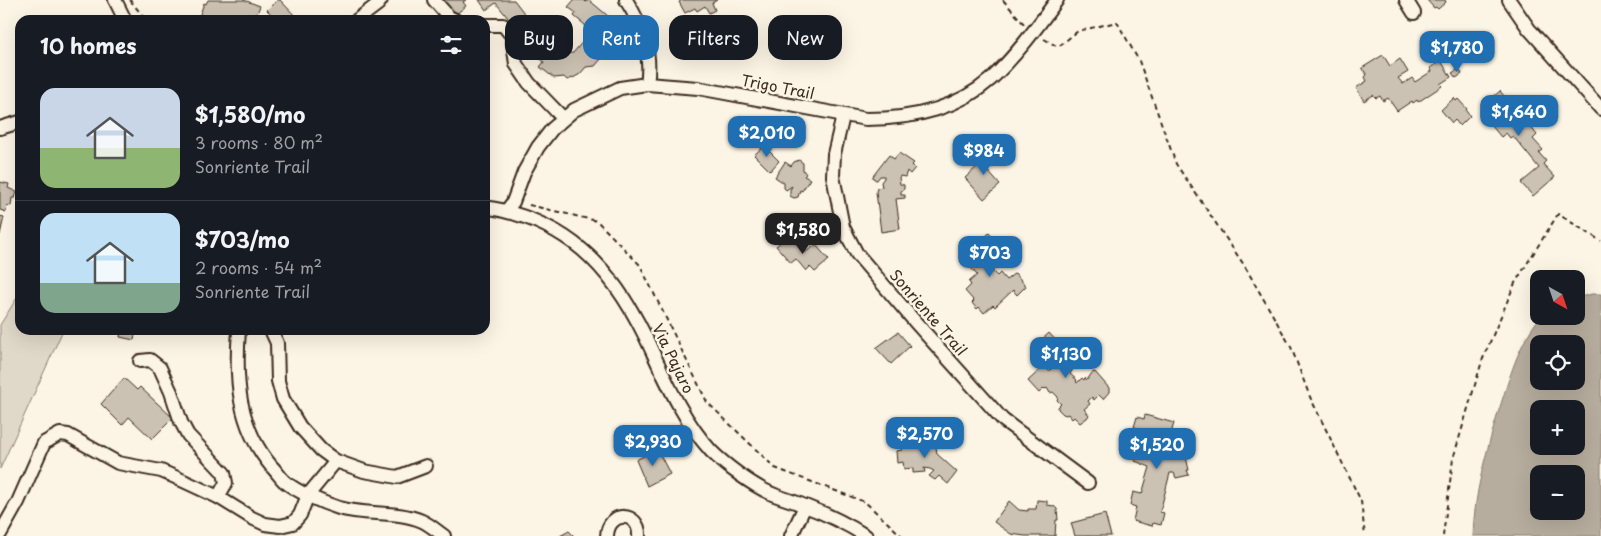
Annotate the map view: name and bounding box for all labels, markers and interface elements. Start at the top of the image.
chip: Buy [505,15,573,60]
chip: Rent [583,15,659,60]
chip: Filters [669,15,758,60]
chip: New [768,15,842,60]
text: 10 homes [40,29,137,61]
pin: $1,780 [1416,30,1498,73]
icon: filters [437,31,465,59]
text: $1,780 [1431,35,1483,59]
street label: Trigo Trail [739,68,817,104]
pin: $1,640 [1478,94,1560,137]
text: $1,580/mo [195,98,305,130]
text: $1,640 [1491,99,1547,123]
icon: home [80,108,140,168]
pin: $2,010 [726,116,808,158]
text: $2,010 [739,120,795,144]
text: 3 rooms · 80 m² [195,130,323,154]
pin: $984 [954,134,1014,176]
text: $984 [964,138,1004,162]
text: Sonriente Trail [195,154,310,178]
pin: $1,580 [762,212,844,255]
text: $1,580 [776,217,830,241]
text: $703/mo [195,223,290,255]
icon: home [80,233,140,293]
pin: $703 [960,236,1020,278]
text: $703 [969,240,1011,264]
text: 2 rooms · 54 m² [195,255,322,279]
street label: Sonriente Trail [885,264,973,360]
north arrow [1530,270,1585,325]
map controls [1530,270,1585,520]
text: Sonriente Trail [195,279,310,303]
street label: Via Pajaro [647,319,701,397]
button: locate [1530,335,1585,390]
pin: $1,130 [1025,336,1107,379]
text: $1,130 [1041,341,1091,365]
button: + [1530,400,1585,455]
pin: $2,570 [884,416,966,459]
text: $2,570 [897,421,953,445]
pin: $2,930 [612,424,694,467]
pin: $1,520 [1116,428,1198,470]
text: $2,930 [625,429,681,453]
text: $1,520 [1130,432,1184,456]
button: − [1530,465,1585,520]

